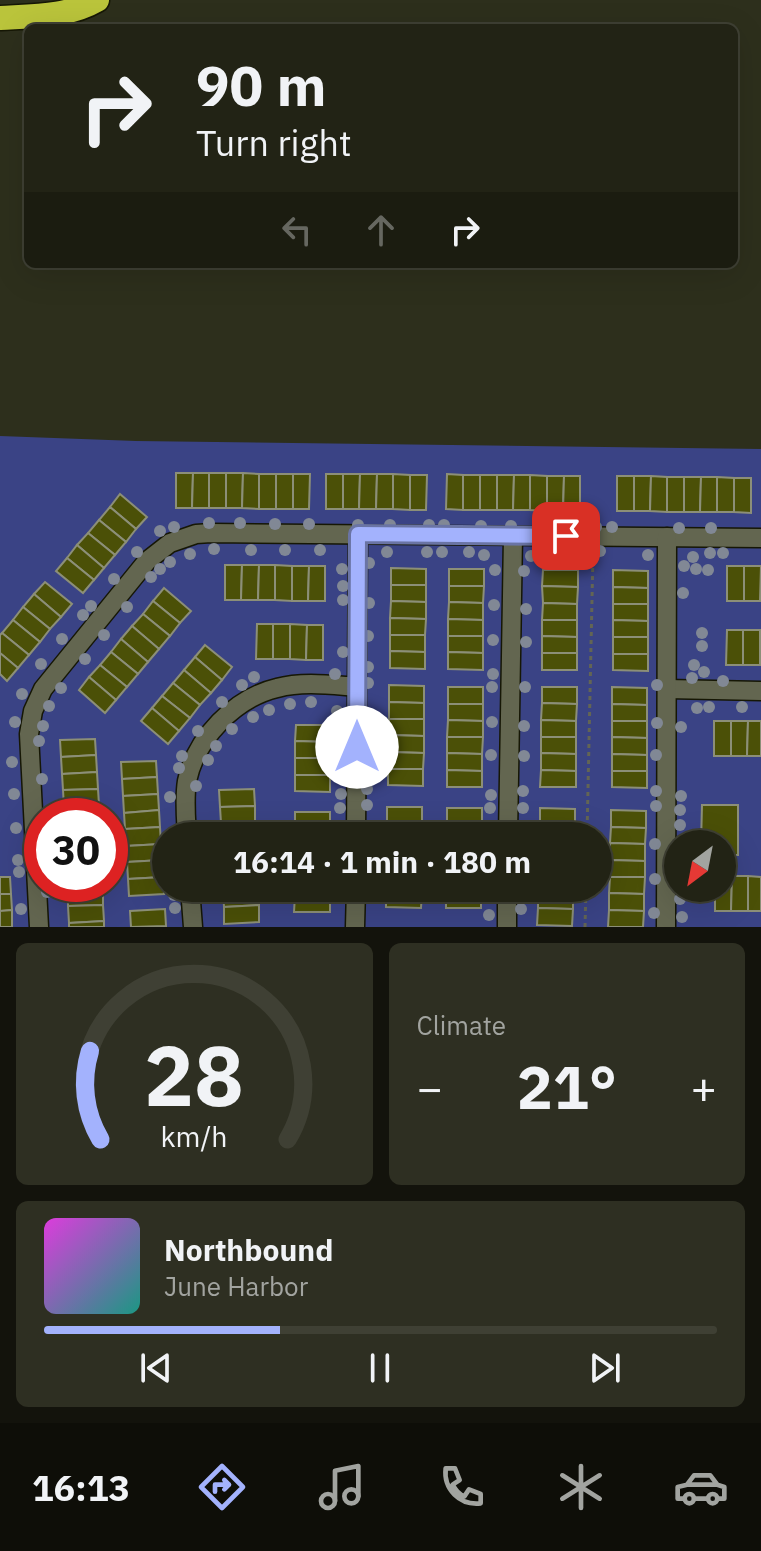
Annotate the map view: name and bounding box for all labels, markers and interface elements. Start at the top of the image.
text: 90 m [196,49,326,121]
icon: right [64,56,168,160]
text: Turn right [196,119,352,166]
icon: left [275,208,319,252]
icon: ahead [359,208,403,252]
icon: right [443,208,487,252]
pin [532,502,600,570]
icon: arrive [544,514,588,558]
position arrow [315,705,399,789]
speed limit sign: 30 [24,798,128,902]
north arrow [664,830,736,902]
map controls [664,830,736,902]
text: 16:14 · 1 min · 180 m [233,842,531,881]
text: Climate [417,1008,506,1042]
text: 28 [144,1021,244,1129]
text: 21° [517,1047,617,1126]
text: − [417,1059,443,1116]
text: + [691,1059,717,1116]
text: km/h [161,1118,228,1155]
text: Northbound [164,1230,333,1269]
text: June Harbor [164,1269,308,1303]
icon: previous [134,1346,178,1390]
icon: pause [358,1346,402,1390]
icon: next [583,1346,627,1390]
icon: directions [194,1459,250,1515]
icon: music [314,1459,370,1515]
icon: phone [434,1459,490,1515]
icon: climate [553,1459,609,1515]
icon: car [673,1459,729,1515]
text: 16:13 [32,1464,130,1511]

